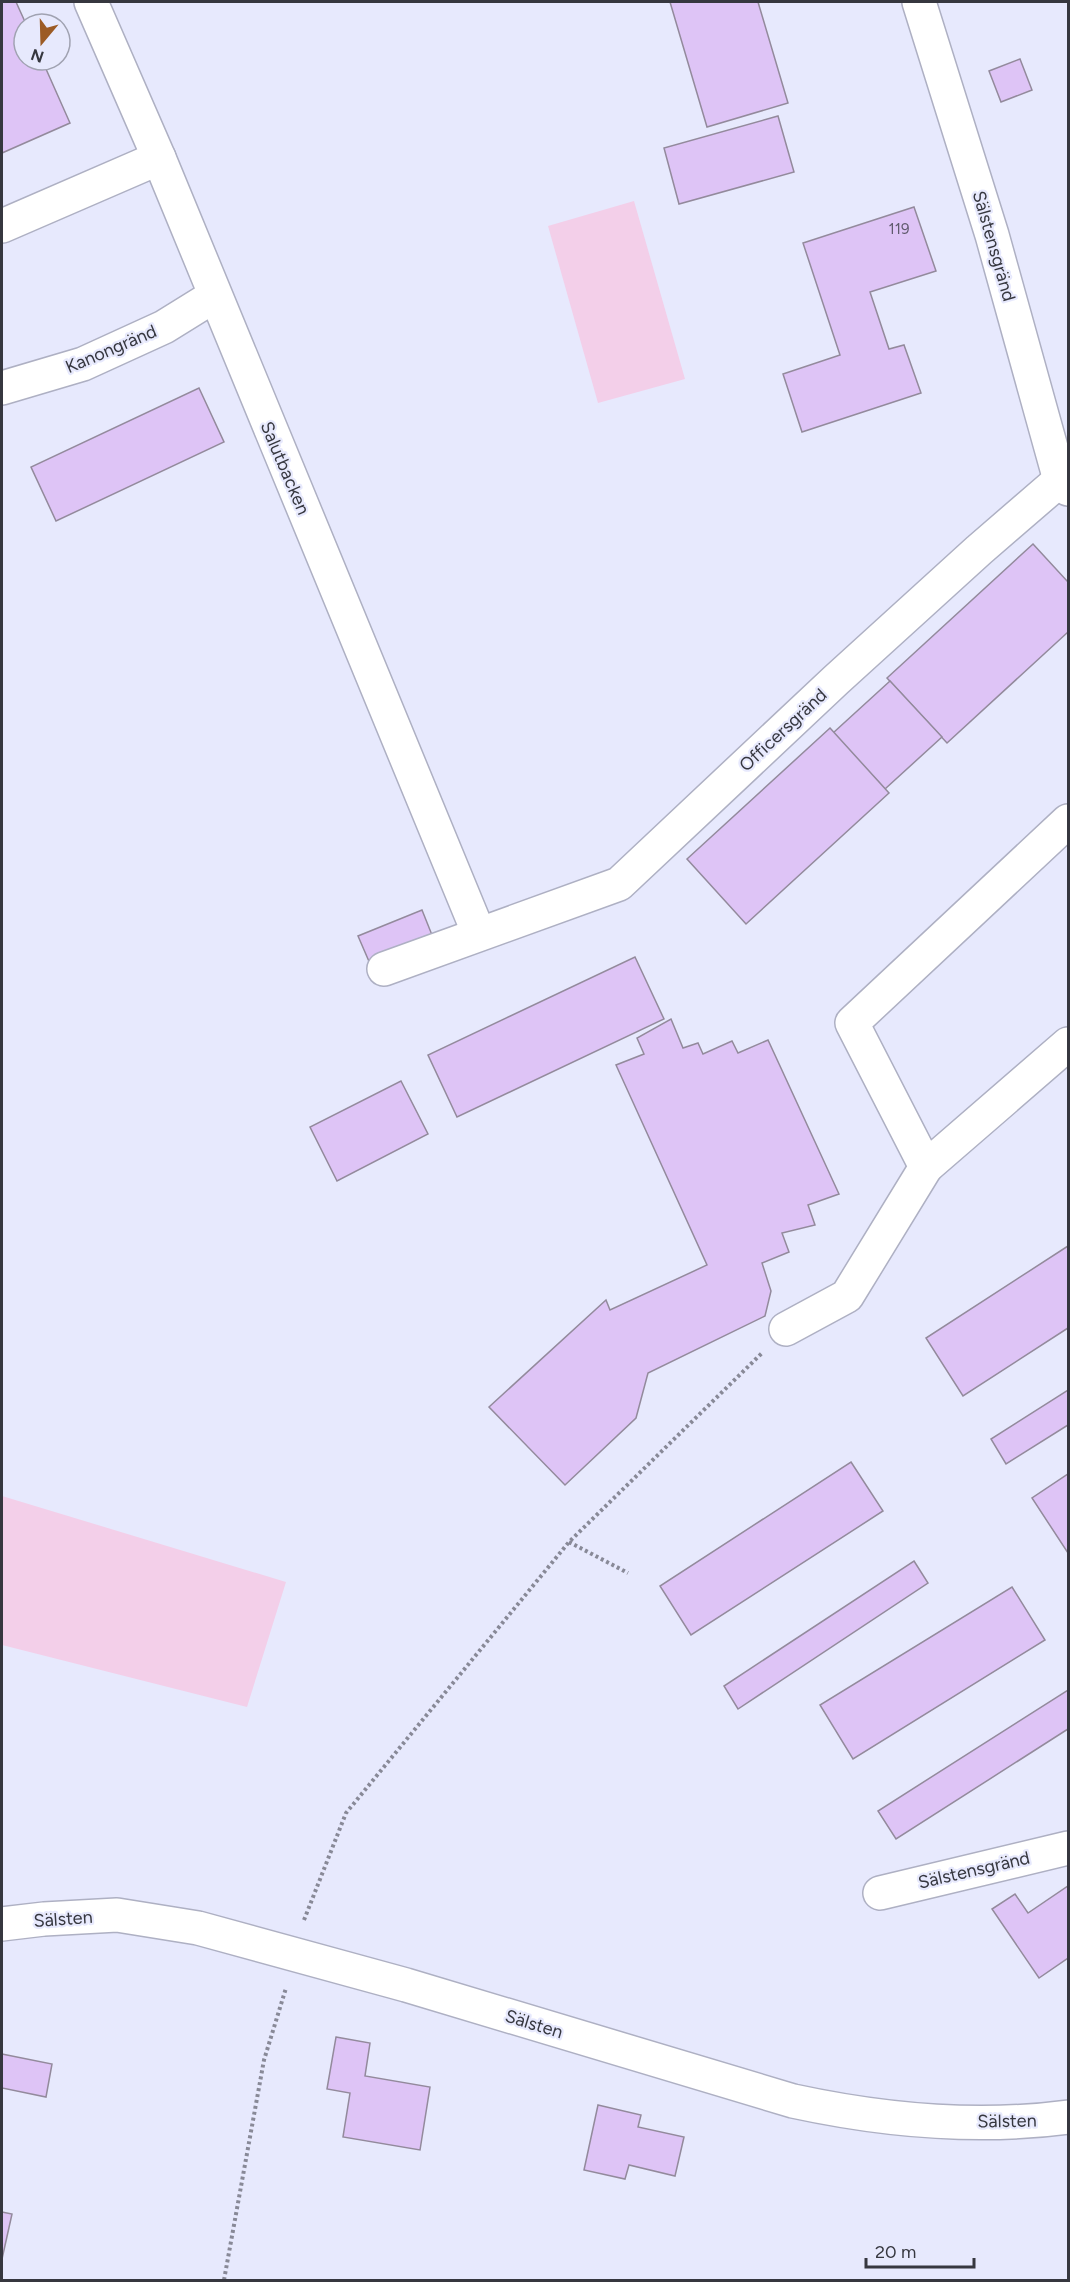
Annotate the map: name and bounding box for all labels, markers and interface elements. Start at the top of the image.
north arrow [12,12,72,72]
text: N [28,45,46,67]
street label: Sälstensgränd [968,188,1020,304]
house number: 119 [889,220,909,238]
street label: Kanongränd [62,320,160,378]
street label: Salutbacken [256,418,314,518]
street label: Officersgränd [735,684,831,776]
street label: Sälstensgränd [916,1846,1032,1894]
street label: Sälsten [33,1906,93,1932]
street label: Sälsten [502,2005,566,2043]
street label: Sälsten [977,2109,1037,2133]
scale bar [866,2231,974,2269]
text: 20 m [875,2241,916,2263]

